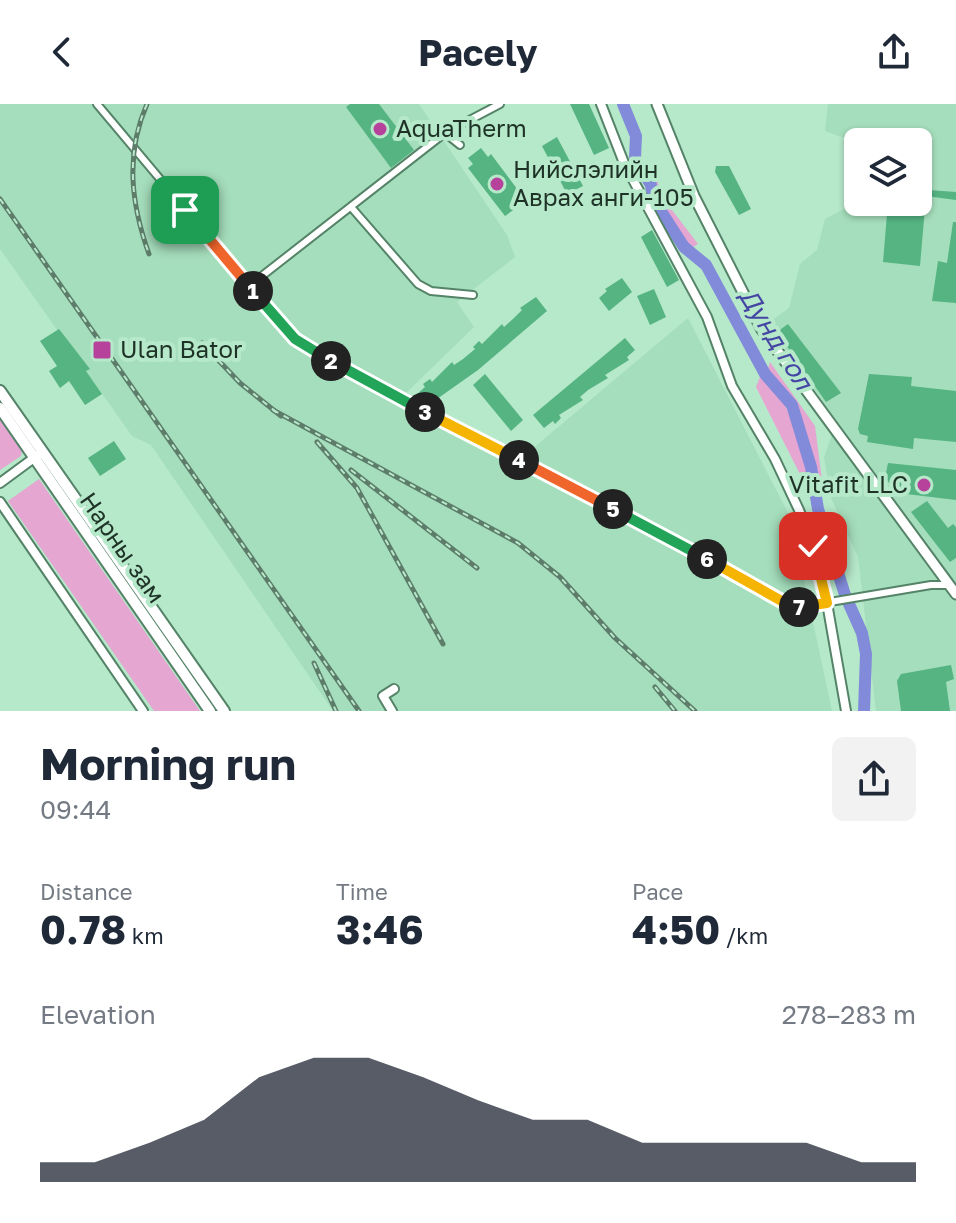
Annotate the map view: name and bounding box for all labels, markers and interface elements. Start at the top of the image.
icon: back [40,30,84,74]
icon: share [872,30,916,74]
text: Pacely [418,31,538,74]
place label: AquaTherm [396,113,527,142]
marker: AquaTherm [371,120,389,138]
map controls [844,128,932,216]
button: layers [844,128,932,216]
place label: Нийслэлийн Аврах анги-105 [513,154,694,211]
marker: Нийслэлийн Аврах анги-105 [488,175,506,193]
pin [151,176,219,244]
icon: arrive [163,188,207,232]
pin: 1 [233,271,273,311]
text: 1 [247,277,259,304]
water label: Дунд гол [733,282,821,397]
place label: Ulan Bator [120,334,242,363]
marker: Ulan Bator [91,339,113,361]
pin: 2 [311,341,351,381]
text: 2 [324,347,338,374]
pin: 3 [405,392,445,432]
text: 3 [418,398,432,425]
pin: 4 [499,440,539,480]
text: 4 [512,446,526,473]
place label: Vitafit LLC [789,469,908,498]
marker: Vitafit LLC [915,476,933,494]
street label: Нарны зам [75,486,172,608]
pin: 5 [593,489,633,529]
text: 5 [606,495,620,522]
pin [779,512,847,580]
icon: check [791,524,835,568]
pin: 6 [687,539,727,579]
text: 6 [700,545,714,572]
pin: 7 [779,587,819,627]
text: 7 [793,593,805,620]
text: Morning run [40,737,296,790]
button: share [832,737,916,821]
text: 09:44 [40,794,111,825]
text: Distance [40,878,132,905]
text: Time [336,878,388,905]
text: Pace [632,878,683,905]
text: 0.78 [40,905,126,953]
text: 3:46 [336,905,424,953]
text: 4:50 [632,905,720,953]
text: km [126,922,164,949]
text: /km [720,922,768,949]
text: Elevation [40,999,156,1030]
text: 278–283 m [782,999,916,1030]

